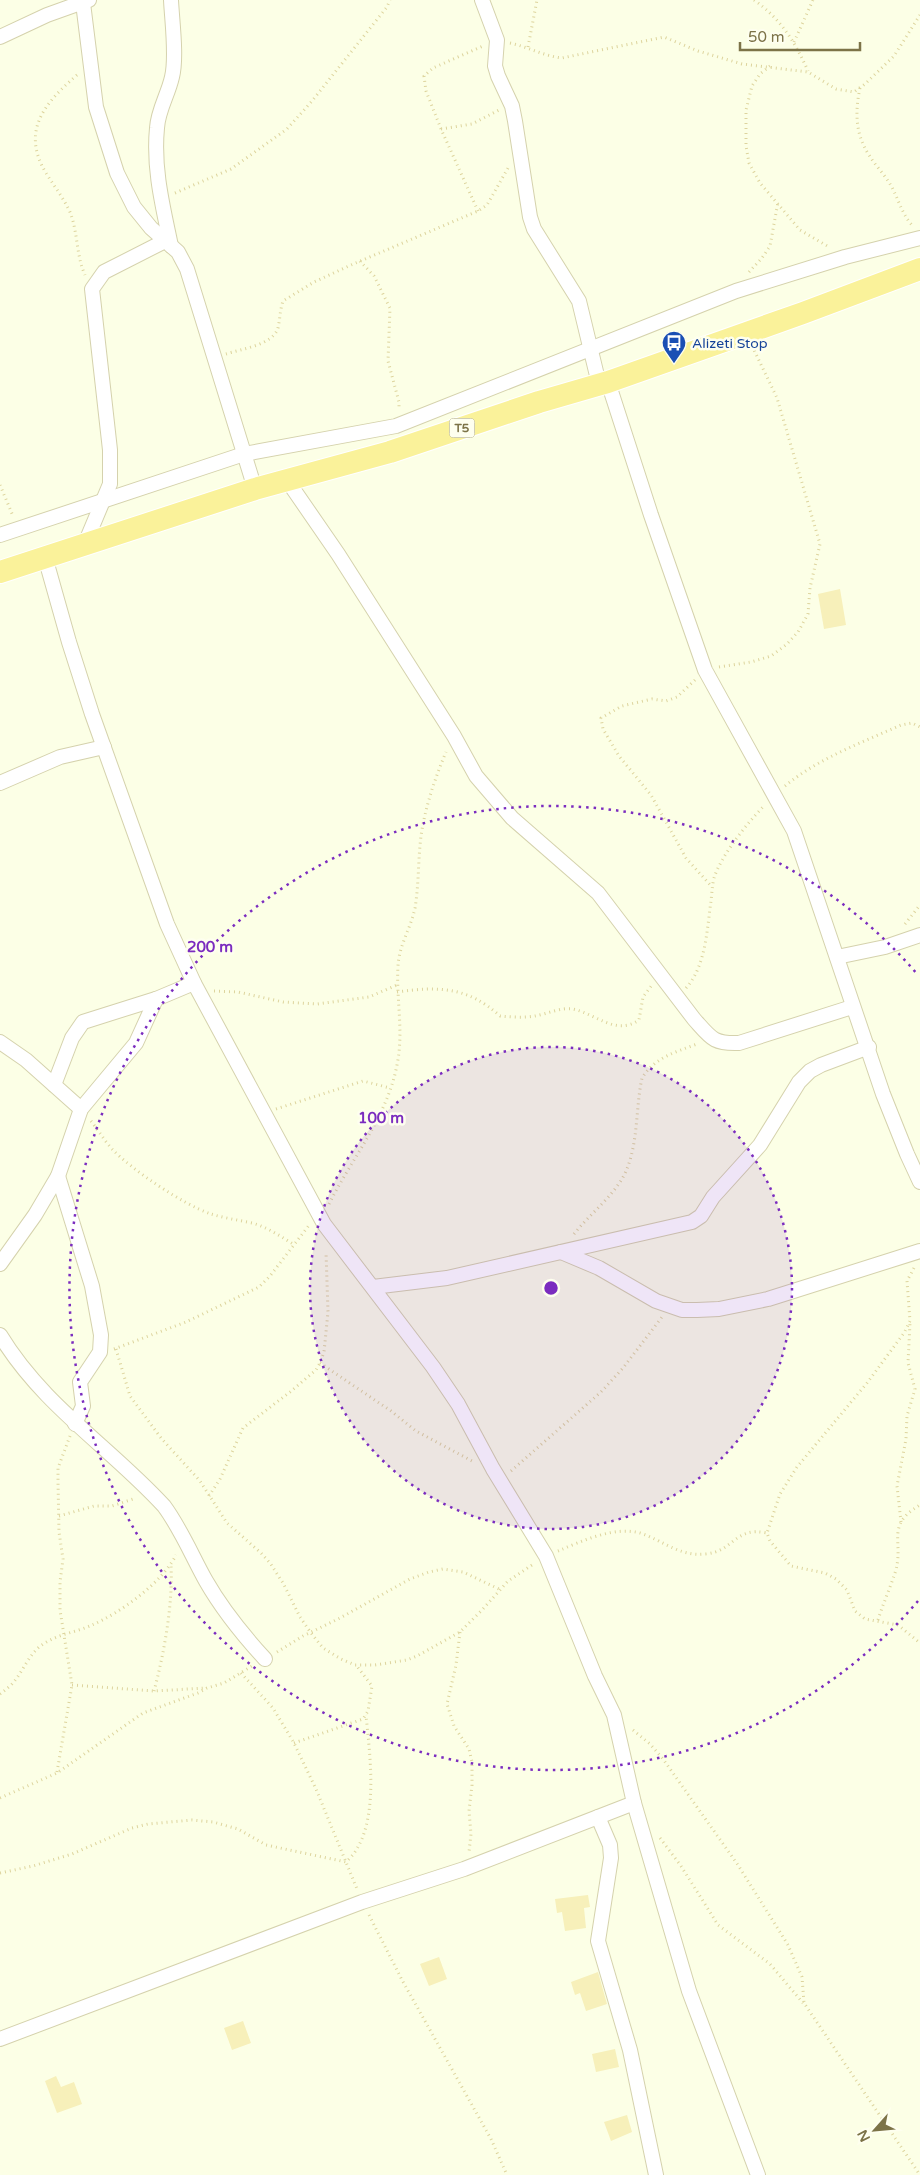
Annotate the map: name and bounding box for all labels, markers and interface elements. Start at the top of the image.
scale bar [740,20,860,52]
text: 50 m [748,28,785,46]
bus stop icon: Alizeti Stop [661,330,687,364]
place label: Alizeti Stop [692,335,768,352]
road number: T5 [450,418,474,438]
text: 200 m [187,938,233,956]
text: 100 m [358,1109,404,1127]
centre of rings [542,1279,560,1297]
north arrow [850,2105,900,2155]
text: N [854,2127,874,2145]

